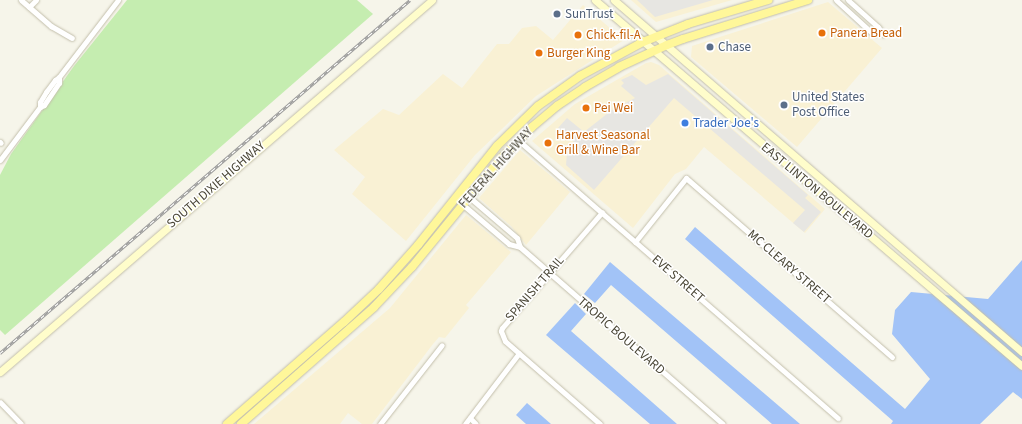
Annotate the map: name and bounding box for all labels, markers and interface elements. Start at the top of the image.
place label: SunTrust [565,6,613,22]
marker: SunTrust [552,9,562,19]
place label: Panera Bread [830,25,902,41]
place label: Chick-fil-A [586,27,641,43]
marker: Panera Bread [817,28,827,38]
marker: Chick-fil-A [573,30,583,40]
place label: Chase [718,39,751,55]
marker: Chase [705,42,715,52]
place label: Burger King [547,45,610,61]
marker: Burger King [534,48,544,58]
place label: United States Post Office [792,90,864,121]
place label: Pei Wei [594,100,633,116]
marker: United States Post Office [779,100,789,110]
marker: Pei Wei [581,103,591,113]
place label: Trader Joe's [693,115,759,131]
marker: Trader Joe's [680,118,690,128]
street label: FEDERAL HIGHWAY [456,124,536,212]
place label: Harvest Seasonal Grill & Wine Bar [556,128,650,159]
street label: SOUTH DIXIE HIGHWAY [164,138,268,232]
marker: Harvest Seasonal Grill & Wine Bar [543,138,553,148]
street label: EAST LINTON BOULEVARD [758,140,876,242]
street label: MC CLEARY STREET [744,227,834,307]
street label: EVE STREET [648,252,708,306]
street label: SPANISH TRAIL [502,253,568,325]
street label: TROPIC BOULEVARD [574,294,668,378]

